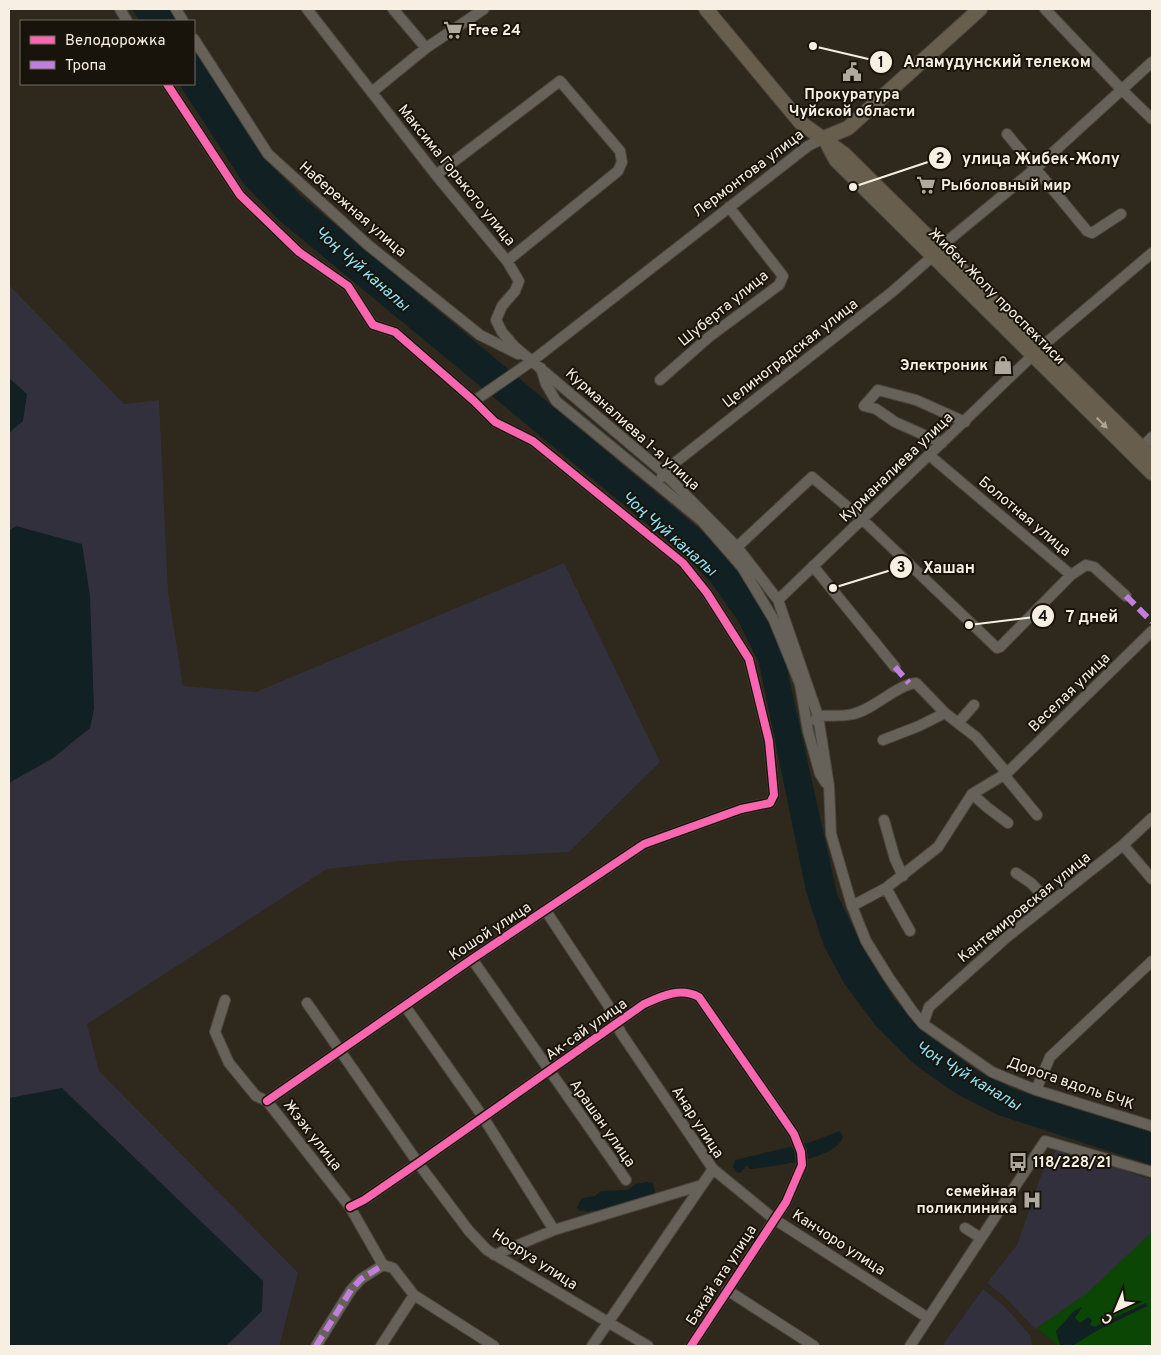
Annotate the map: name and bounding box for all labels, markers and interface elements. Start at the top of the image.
supermarket icon: Free 24 [442,19,464,41]
legend [20,20,195,85]
place label: Free 24 [468,22,521,41]
text: Велодорожка [65,32,165,51]
callout: Аламудунский телеком [868,46,1101,77]
text: Аламудунский телеком [903,53,1091,73]
text: 1 [878,54,884,73]
text: Тропа [65,57,106,76]
public building icon: Прокуратура Чуйской области [841,61,863,83]
place label: Прокуратура Чуйской области [789,86,915,122]
street label: Максима Горького улица [393,101,519,250]
street label: Лермонтова улица [690,126,808,222]
callout: улица Жибек-Жолу [927,142,1130,173]
text: 2 [935,150,945,169]
text: улица Жибек-Жолу [962,150,1120,170]
street label: Набережная улица [294,158,410,262]
supermarket icon: Рыболовный мир [915,174,937,196]
place label: Рыболовный мир [941,177,1071,196]
water label: Чоң Чүй каналы [310,223,414,317]
street label: Жибек Жолу проспектиси [923,225,1068,370]
street label: Шуберта улица [675,267,773,351]
street label: Целиноградская улица [719,295,862,413]
shop icon: Электроник [992,354,1014,376]
place label: Электроник [900,357,988,376]
street label: Курманалиева 1-я улица [561,365,703,496]
street label: Курманалиева улица [836,409,958,527]
one-way arrow [1095,417,1107,429]
street label: Болотная улица [974,473,1074,561]
water label: Чоң Чүй каналы [617,488,721,582]
callout: Хашан [888,552,985,583]
text: 3 [897,559,906,578]
text: Хашан [923,559,975,579]
callout: 7 дней [1030,600,1128,631]
text: 4 [1038,608,1048,627]
text: 7 дней [1066,608,1118,628]
street label: Веселая улица [1025,649,1115,737]
street label: Кантемировская улица [955,849,1095,968]
street label: Кошой улица [446,899,535,966]
street label: Ак-сай улица [542,995,631,1065]
water label: Чоң Чүй каналы [912,1037,1025,1116]
street label: Дорога вдоль БЧК [1004,1054,1137,1115]
street label: Арашан улица [565,1076,639,1171]
street label: Анар улица [666,1083,727,1163]
street label: Жээк улица [278,1097,345,1175]
bus stop icon: 118/228/21 [1007,1151,1029,1173]
place label: 118/228/21 [1033,1154,1111,1173]
place label: семейная поликлиника [917,1183,1017,1219]
hospital icon: семейная поликлиника [1021,1189,1043,1211]
street label: Канчоро улица [788,1206,888,1281]
street label: Бакай ата улица [683,1222,762,1330]
street label: Нооруз улица [488,1225,581,1295]
north arrow [1091,1285,1141,1335]
text: С [1099,1309,1117,1327]

